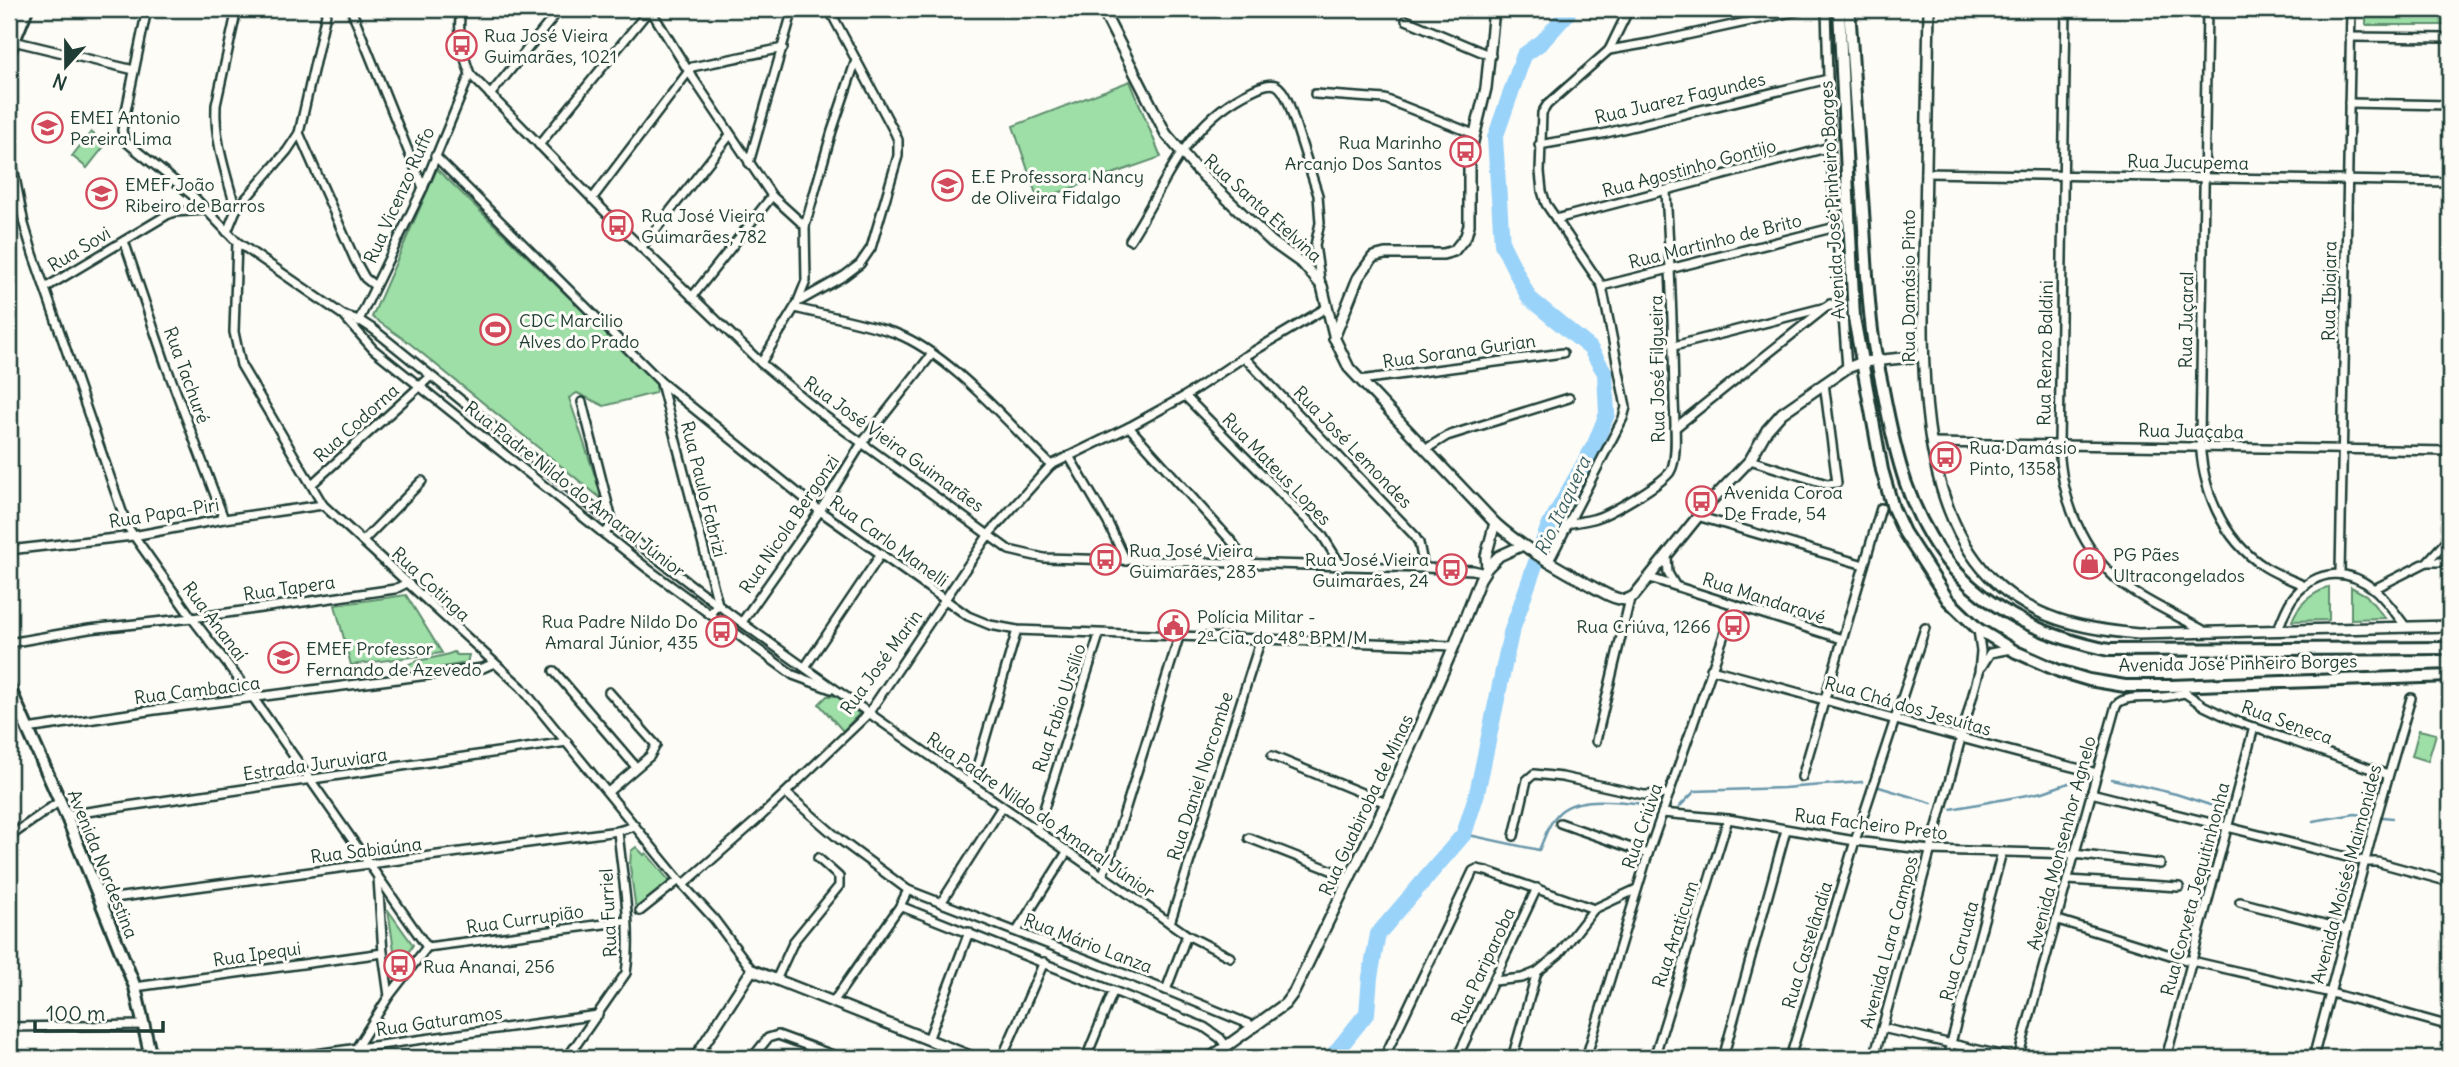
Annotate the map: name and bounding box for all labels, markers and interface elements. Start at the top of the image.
place label: Rua José Vieira Guimarães, 1021 [484,24,617,68]
bus stop icon: Rua José Vieira Guimarães, 1021 [444,28,478,62]
north arrow [32,32,102,102]
street label: Rua Juarez Fagundes [1592,67,1768,129]
text: N [49,68,70,95]
street label: Avenida José Pinheiro Borges [1814,80,1850,320]
place label: EMEI Antonio Pereira Lima [70,106,180,150]
school or university icon: EMEI Antonio Pereira Lima [30,110,64,144]
street label: Rua Vicenzo Ruffo [359,123,439,267]
place label: Rua Marinho Arcanjo Dos Santos [1285,131,1442,175]
street label: Rua Agostinho Gontijo [1599,134,1779,202]
bus stop icon: Rua Marinho Arcanjo Dos Santos [1448,135,1482,169]
street label: Rua Santa Etelvina [1199,149,1327,267]
street label: Rua Jucupema [2127,149,2249,175]
place label: E.E Professora Nancy de Oliveira Fidalgo [971,165,1144,209]
school or university icon: E.E Professora Nancy de Oliveira Fidalgo [931,169,965,203]
place label: EMEF João Ribeiro de Barros [125,173,265,217]
school or university icon: EMEF João Ribeiro de Barros [85,177,119,211]
place label: Rua José Vieira Guimarães, 782 [641,204,767,248]
bus stop icon: Rua José Vieira Guimarães, 782 [601,208,635,242]
street label: Rua Martinho de Brito [1626,208,1804,274]
street label: Rua Damásio Pinto [1897,209,1920,363]
street label: Rua Sovi [43,221,115,277]
street label: Rua Ibiajara [2317,241,2341,341]
street label: Rua Juçaral [2174,271,2198,369]
street label: Rua Renzo Baldini [2032,280,2058,426]
street label: Rua José Filgueira [1644,295,1670,443]
place label: CDC Marcilio Alves do Prado [519,309,639,353]
sports icon: CDC Marcilio Alves do Prado [479,313,513,347]
street label: Rua Tachuré [159,323,215,427]
street label: Rua Sorana Gurian [1381,329,1537,373]
street label: Rua José Vieira Guimarães [799,371,989,517]
street label: Rua Codorna [309,379,403,467]
street label: Rua José Lemondes [1289,381,1417,513]
street label: Rua Padre Nildo do Amaral Júnior [460,396,690,583]
street label: Rua Mateus Lopes [1217,408,1337,530]
street label: Rua Paulo Fabrizi [676,419,732,559]
street label: Rua Juaçaba [2138,419,2244,443]
place label: Rua Damásio Pinto, 1358 [1969,436,2077,480]
bus stop icon: Rua Damásio Pinto, 1358 [1929,440,1963,474]
street label: Rua Nicola Bergonzi [734,450,844,598]
water label: Rio Itaquera [1529,452,1596,559]
place label: Avenida Coroa De Frade, 54 [1724,481,1843,525]
bus stop icon: Avenida Coroa De Frade, 54 [1684,485,1718,519]
street label: Rua Carlo Manelli [825,490,953,592]
street label: Rua Papa-Piri [107,493,221,533]
place label: Rua José Vieira Guimarães, 283 [1129,539,1256,583]
street label: Rua Cotinga [387,542,475,626]
bus stop icon: Rua José Vieira Guimarães, 283 [1089,543,1123,577]
place label: PG Pães Ultracongelados [2113,543,2245,587]
shop icon: PG Pães Ultracongelados [2073,547,2107,581]
place label: Rua José Vieira Guimarães, 24 [1305,548,1429,592]
bus stop icon: Rua José Vieira Guimarães, 24 [1435,552,1469,586]
street label: Rua Mandaravé [1699,567,1829,629]
street label: Rua Tapera [242,570,336,606]
street label: Rua Ananaí [178,577,252,665]
street label: Rua José Marin [835,605,927,719]
place label: Polícia Militar - 2ª Cia. do 48º BPM/M [1197,605,1368,649]
public building icon: Polícia Militar - 2ª Cia. do 48º BPM/M [1157,609,1191,643]
bus stop icon: Rua Criúva, 1266 [1717,609,1751,643]
place label: Rua Padre Nildo Do Amaral Júnior, 435 [541,610,698,654]
bus stop icon: Rua Padre Nildo Do Amaral Júnior, 435 [704,614,738,648]
place label: Rua Criúva, 1266 [1576,615,1711,638]
place label: EMEF Professor Fernando de Azevedo [306,637,482,681]
school or university icon: EMEF Professor Fernando de Azevedo [266,641,300,675]
street label: Rua Fabio Ursílio [1027,641,1091,775]
street label: Avenida José Pinheiro Borges [2118,649,2358,677]
street label: Rua Cambacica [133,671,261,709]
street label: Rua Chá dos Jesuítas [1822,671,1994,741]
street label: Rua Daniel Norcombe [1162,689,1238,863]
street label: Rua Seneca [2238,695,2336,749]
street label: Rua Guabiroba de Minas [1314,711,1418,899]
street label: Rua Padre Nildo do Amaral Júnior [922,727,1160,903]
street label: Avenida Monsenhor Agnelo [2021,733,2101,953]
street label: Estrada Juruviara [241,743,389,785]
street label: Avenida Moisés Maimonides [2306,762,2386,986]
street label: Rua Criúva [1617,780,1667,872]
street label: Rua Corveta Jequitinhonha [2155,780,2235,998]
street label: Avenida Nordestina [63,786,143,942]
street label: Rua Facheiro Preto [1793,803,1949,845]
street label: Rua Sabiaúna [309,832,423,868]
street label: Avenida Lara Campos [1855,853,1923,1031]
street label: Rua Furriel [594,868,622,958]
street label: Rua Araticum [1647,878,1703,990]
street label: Rua Castelândia [1777,879,1837,1011]
street label: Rua Caruata [1935,898,1983,1004]
street label: Rua Currupião [465,899,585,939]
street label: Rua Pariparoba [1446,904,1520,1028]
street label: Rua Mário Lanza [1020,908,1156,978]
street label: Rua Ipequi [212,936,302,972]
bus stop icon: Rua Ananai, 256 [383,949,417,983]
place label: Rua Ananai, 256 [423,955,555,978]
scale bar [35,990,163,1034]
text: 100 m [46,1000,105,1027]
street label: Rua Gaturamos [374,1001,504,1041]

